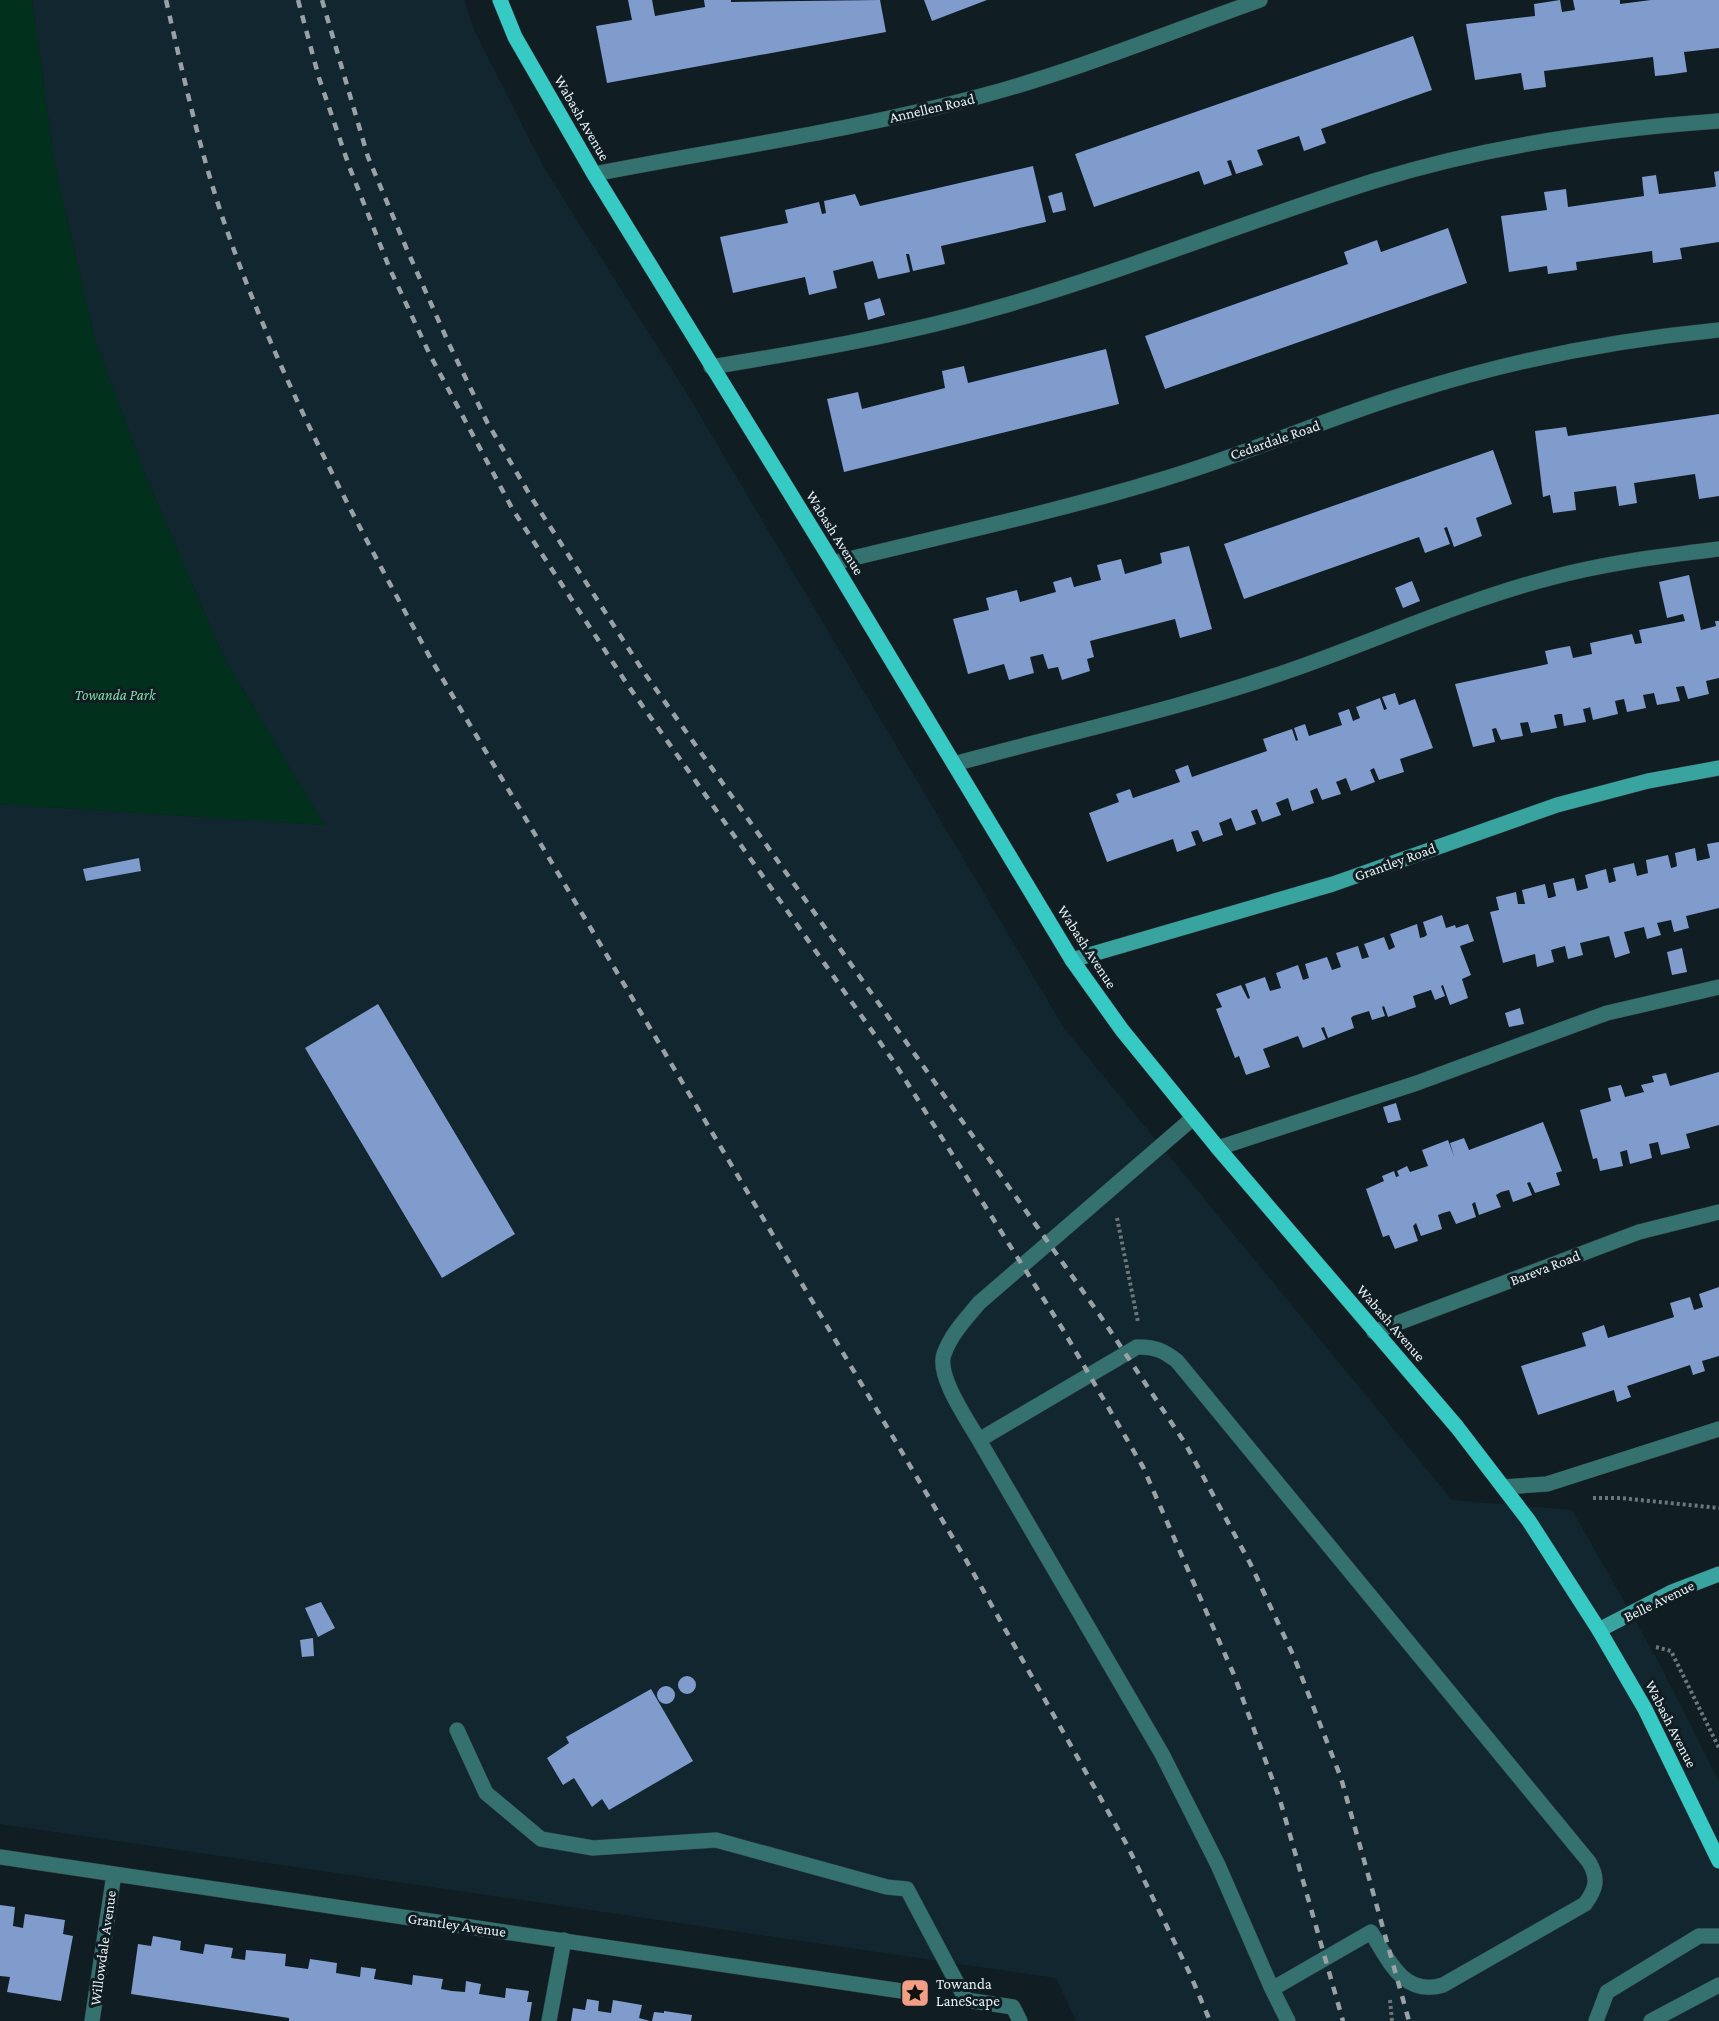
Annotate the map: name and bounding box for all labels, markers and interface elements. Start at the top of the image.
street label: Wabash Avenue [551,73,613,164]
street label: Annellen Road [888,90,976,126]
street label: Cedardale Road [1228,417,1322,463]
street label: Wabash Avenue [803,488,867,578]
park label: Towanda Park [74,687,157,703]
street label: Grantley Road [1352,840,1438,885]
street label: Wabash Avenue [1054,903,1120,992]
street label: Bareva Road [1508,1247,1582,1289]
street label: Wabash Avenue [1354,1282,1429,1365]
street label: Belle Avenue [1621,1577,1697,1625]
street label: Wabash Avenue [1642,1678,1700,1771]
street label: Willowdale Avenue [87,1889,119,2007]
street label: Grantley Avenue [407,1910,507,1941]
place label: Towanda LaneScape [936,1976,1000,2010]
place icon: Towanda LaneScape [899,1977,931,2009]

